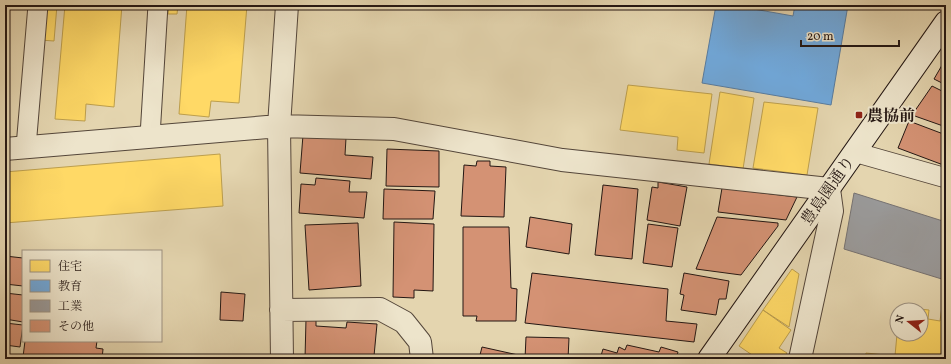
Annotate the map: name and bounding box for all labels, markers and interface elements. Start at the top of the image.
scale bar [801,22,899,48]
text: 20 m [807,29,834,45]
place label: 農協前 [867,106,915,128]
marker: 農協前 [854,110,864,120]
street label: 豊島園通り [797,152,861,230]
legend [22,250,162,342]
text: 住宅 [58,259,82,275]
text: 教育 [58,279,82,295]
text: 工業 [58,299,82,315]
north arrow [889,302,929,342]
text: N [893,313,909,326]
text: その他 [58,319,94,335]

